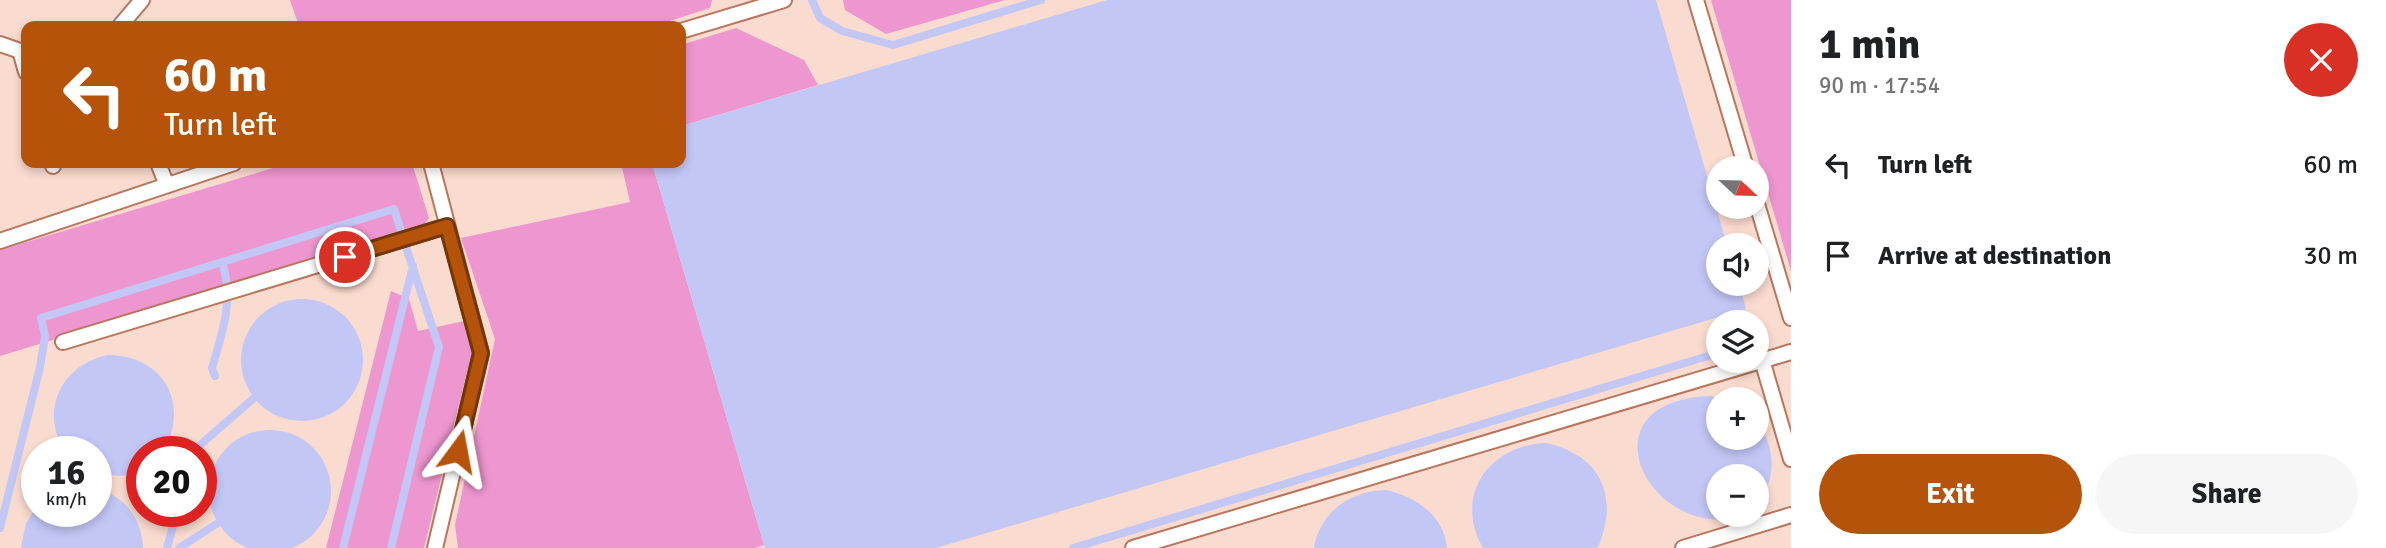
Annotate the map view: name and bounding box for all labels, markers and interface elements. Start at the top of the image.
text: 1 min [1819,19,1920,70]
button: close [2284,23,2358,97]
text: 60 m [164,45,267,105]
icon: left [49,49,140,140]
text: 90 m · 17:54 [1819,71,1940,100]
text: Turn left [164,105,277,144]
icon: left [1819,146,1857,184]
text: Turn left [1878,149,1972,181]
text: 60 m [2303,149,2358,181]
north arrow [1706,156,1769,219]
map controls [1706,156,1769,527]
pin [315,227,375,287]
button: sound [1706,233,1769,296]
icon: arrive [1819,237,1857,275]
icon: arrive [326,238,364,276]
text: Arrive at destination [1878,240,2111,272]
text: 30 m [2303,240,2358,272]
button: layers [1706,310,1769,373]
button: + [1706,387,1769,450]
position arrow [421,414,495,488]
speed limit sign: 20 [126,436,217,527]
text: 16 [48,451,85,494]
button: Exit [1819,454,2082,534]
button: Share [2096,454,2358,534]
button: − [1706,464,1769,527]
text: km/h [46,488,87,510]

